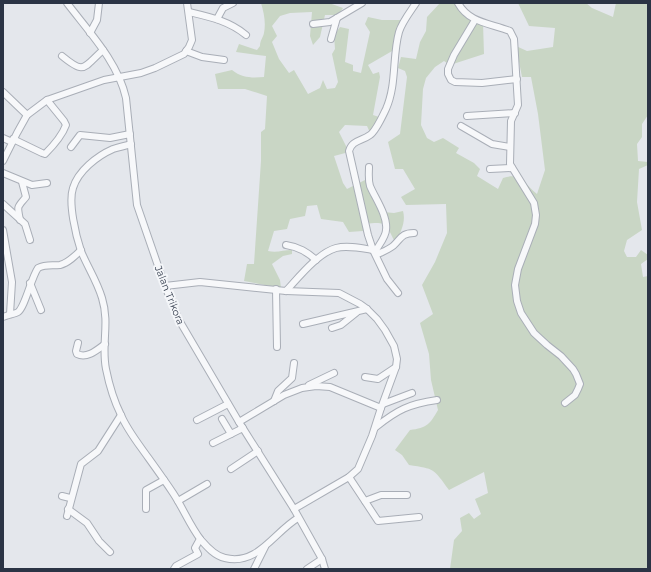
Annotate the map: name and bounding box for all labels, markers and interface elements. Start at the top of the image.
street label: Jalan Trikora [151,263,187,327]

